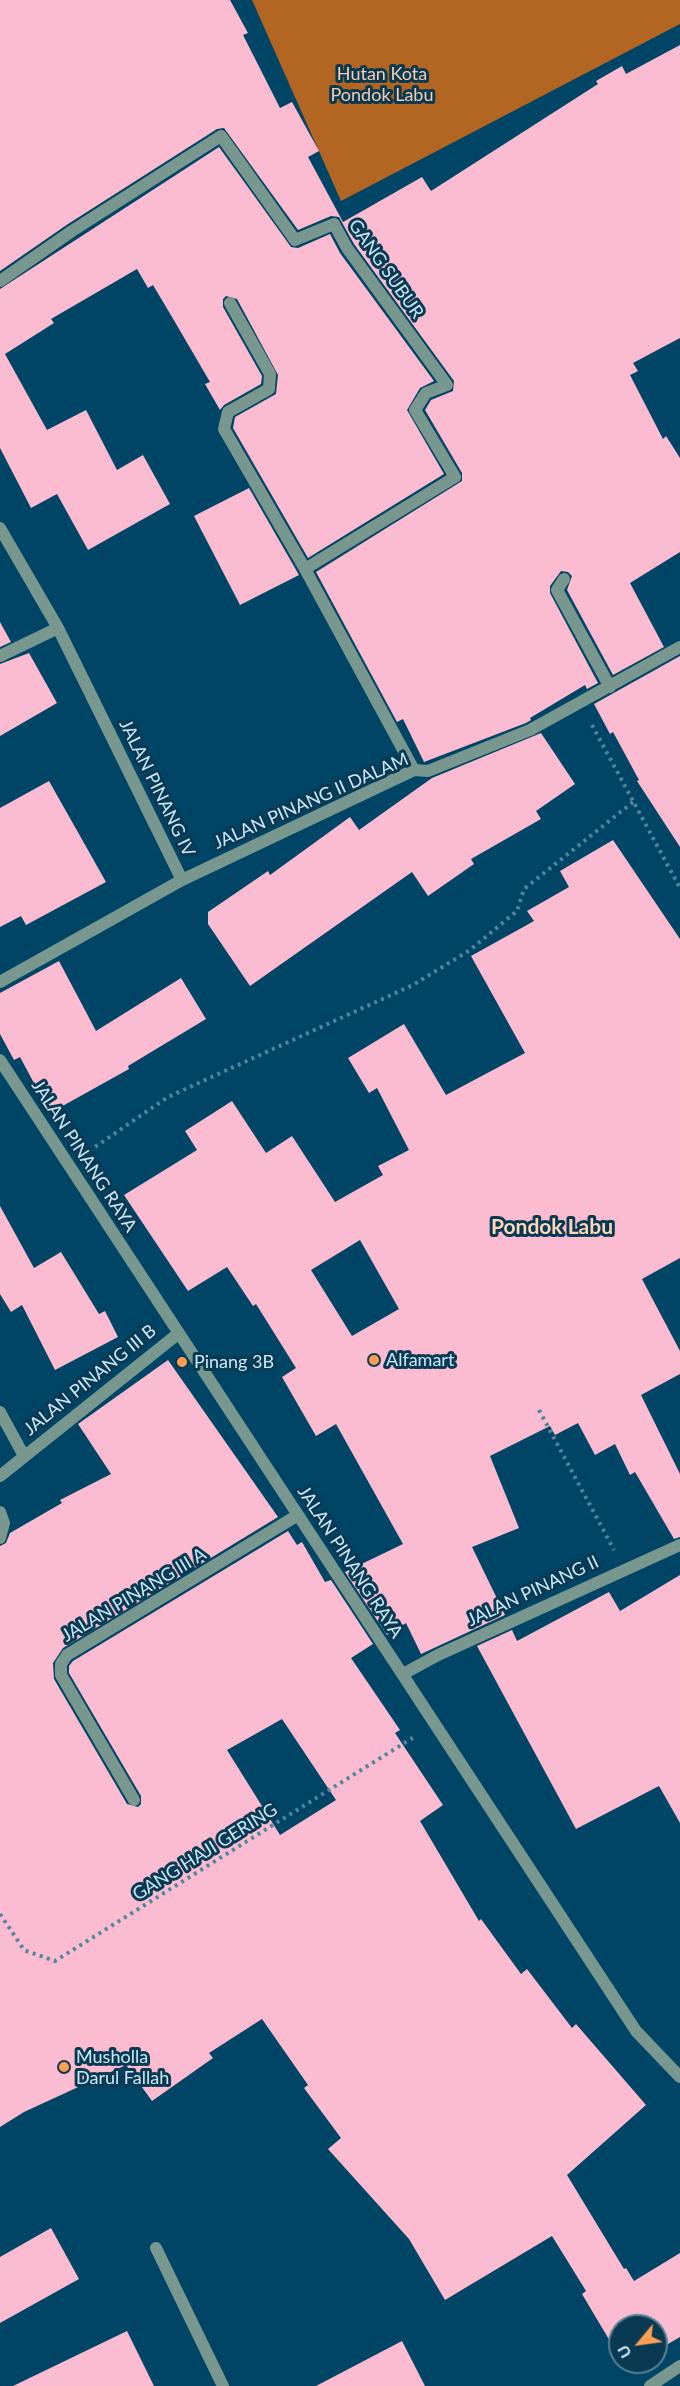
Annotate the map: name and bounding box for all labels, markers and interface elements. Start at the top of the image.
park label: Hutan Kota Pondok Labu [331,63,433,106]
street label: GANG SUBUR [344,215,428,323]
street label: JALAN PINANG IV [114,716,200,860]
street label: JALAN PINANG II DALAM [210,748,412,854]
street label: JALAN PINANG RAYA [27,1076,141,1236]
district label: Pondok Labu [491,1214,613,1240]
street label: JALAN PINANG III B [19,1320,161,1440]
place label: Alfamart [386,1349,454,1371]
place label: Pinang 3B [194,1351,274,1373]
marker: Alfamart [367,1353,381,1367]
marker: Pinang 3B [175,1355,189,1369]
street label: JALAN PINANG RAYA [293,1482,407,1642]
street label: JALAN PINANG III A [58,1543,210,1647]
street label: JALAN PINANG II [464,1551,602,1631]
street label: GANG HAJI GERING [129,1799,281,1905]
place label: Musholla Darul Fallah [76,2046,169,2088]
marker: Musholla Darul Fallah [57,2060,71,2074]
north arrow [608,2314,668,2374]
text: U [612,2342,635,2362]

